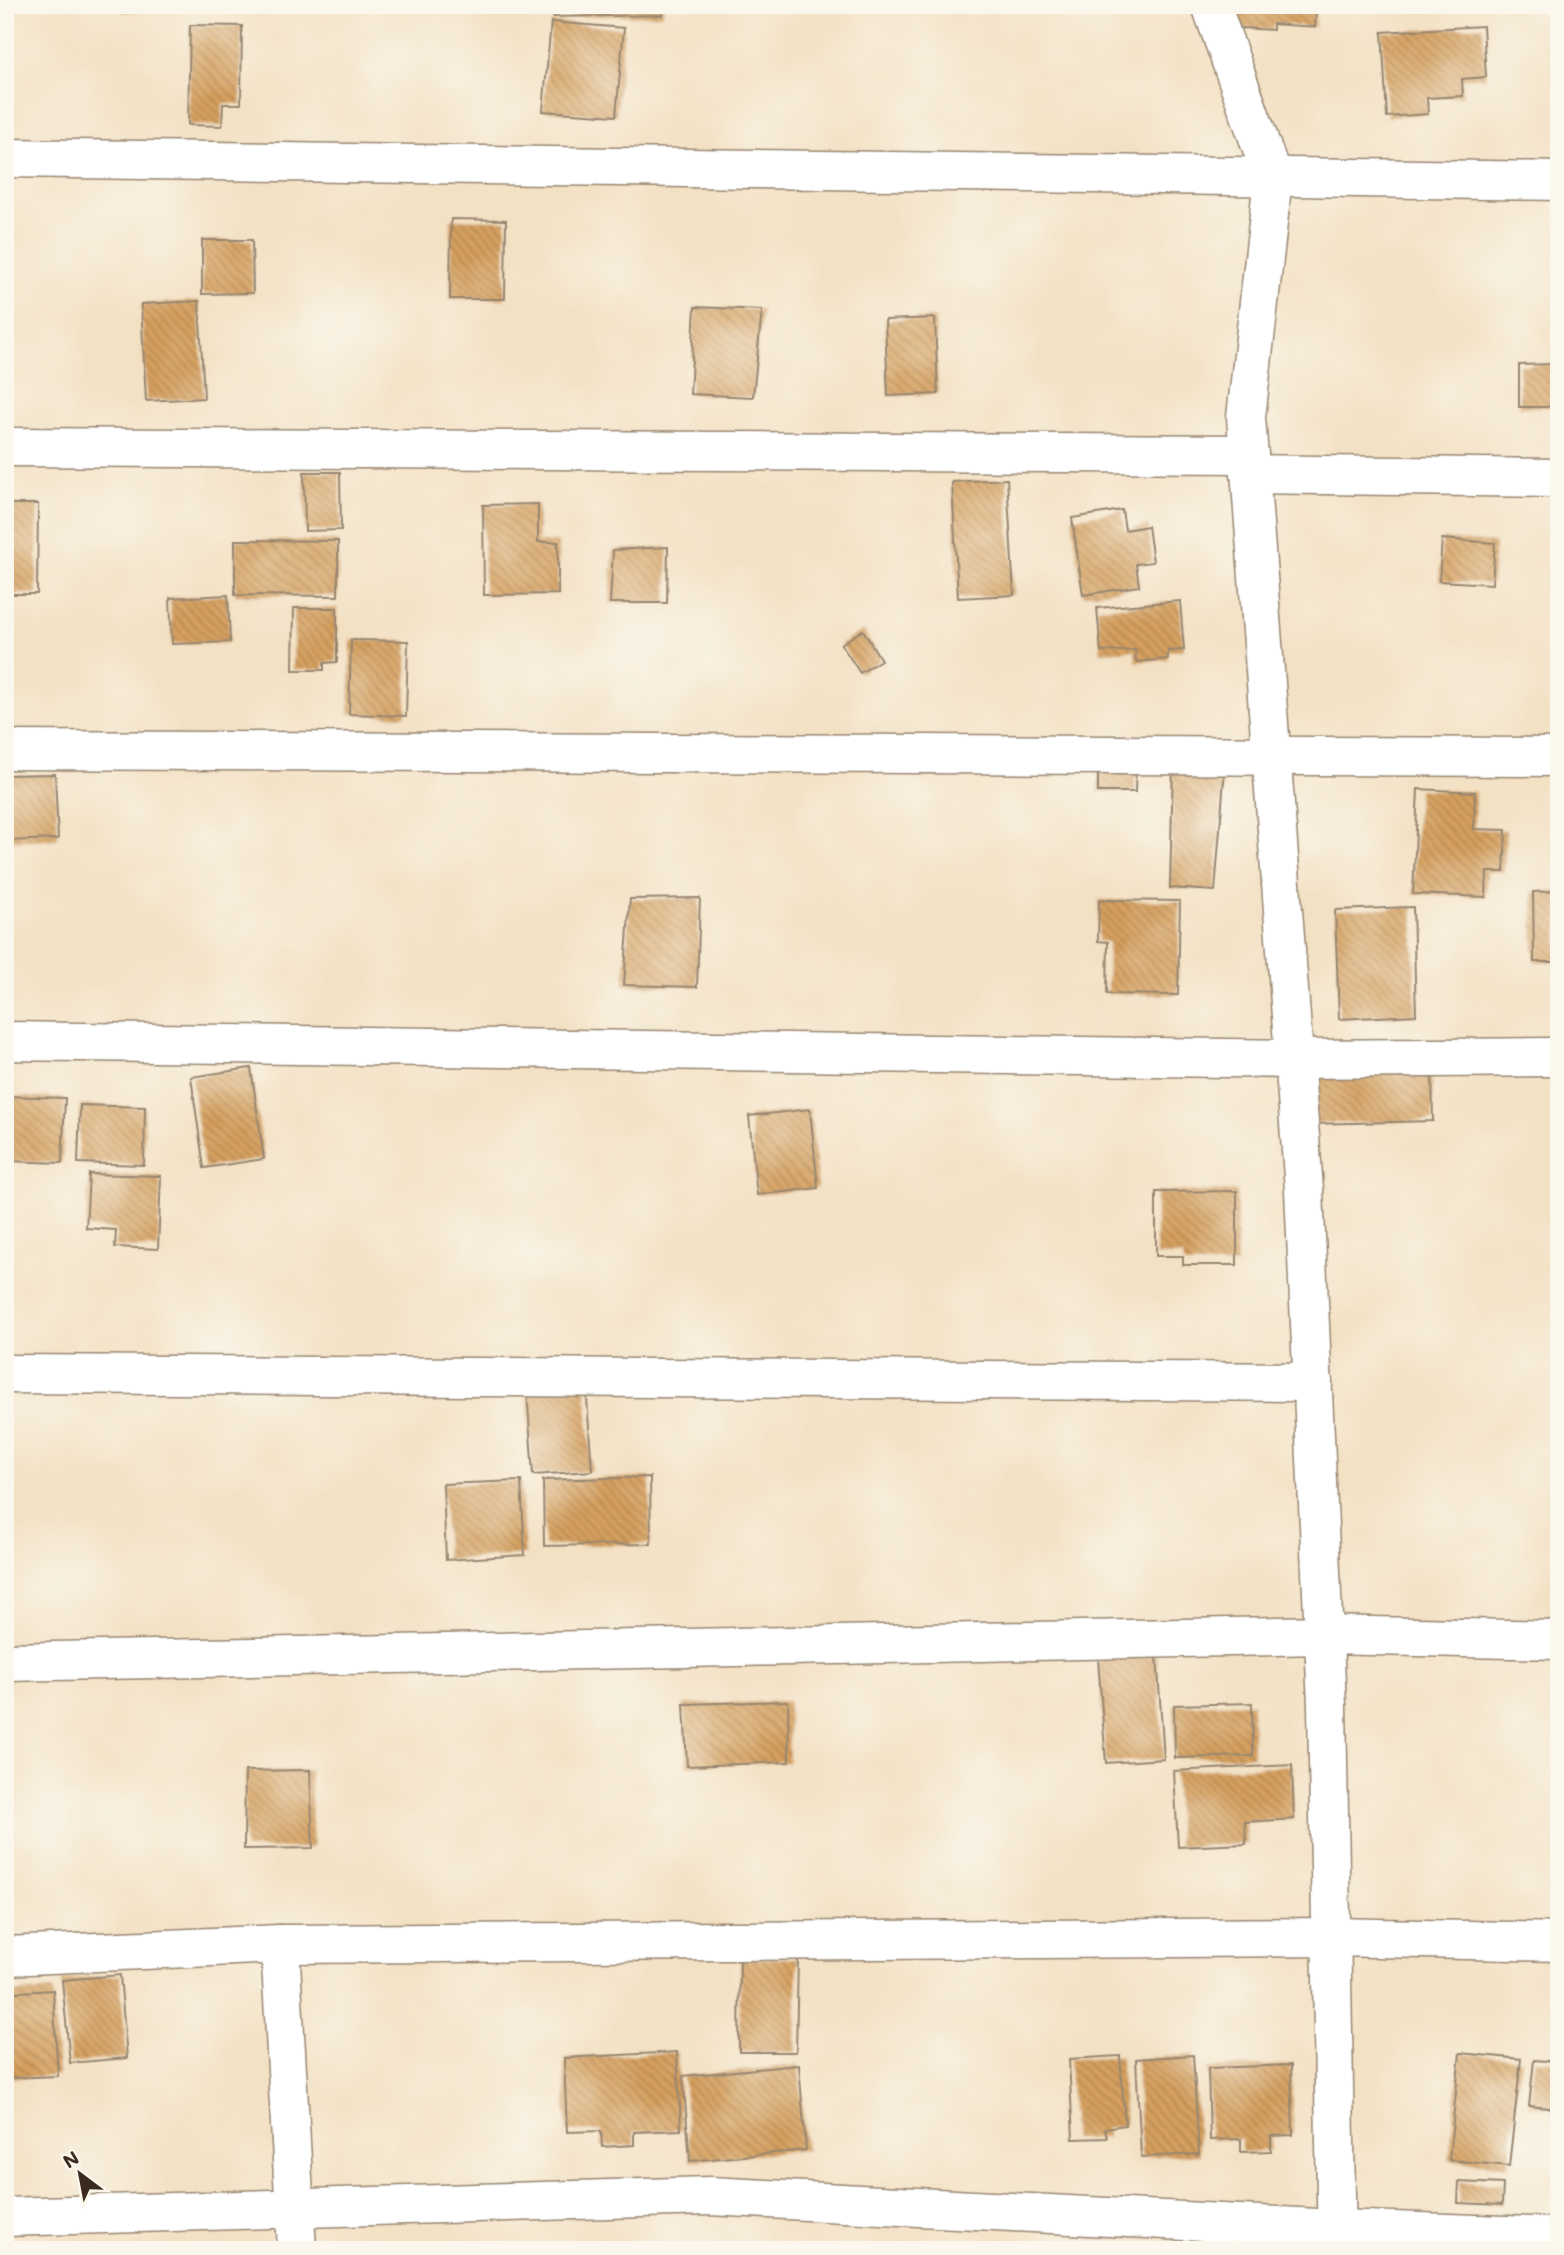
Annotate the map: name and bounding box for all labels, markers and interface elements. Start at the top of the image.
north arrow [46,2140,116,2210]
text: N [58,2145,83,2174]

